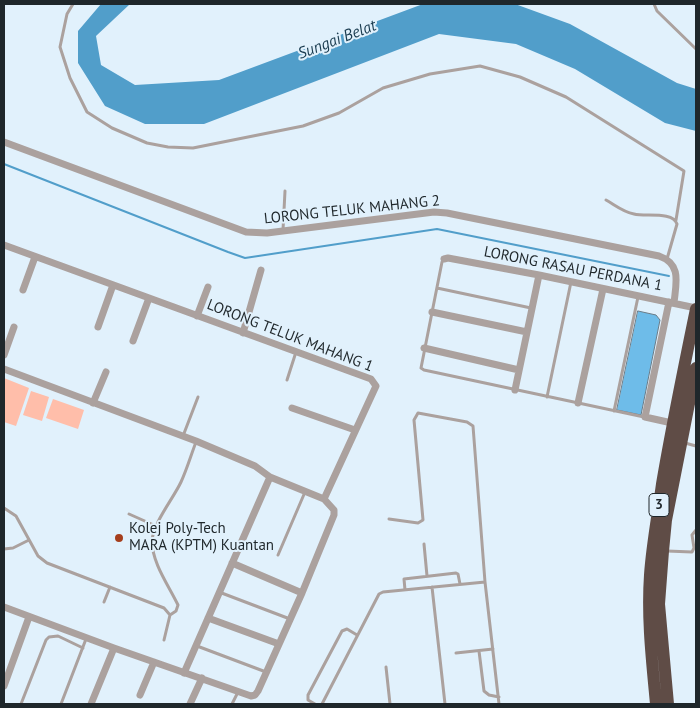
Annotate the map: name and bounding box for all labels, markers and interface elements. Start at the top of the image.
water label: Sungai Belat [295,16,379,64]
street label: LORONG TELUK MAHANG 2 [263,192,441,228]
street label: LORONG RASAU PERDANA 1 [482,243,664,295]
street label: LORONG TELUK MAHANG 1 [204,296,376,376]
road number: 3 [649,494,669,516]
place label: Kolej Poly-Tech MARA (KPTM) Kuantan [129,520,274,555]
marker: Kolej Poly-Tech MARA (KPTM) Kuantan [113,532,125,544]

